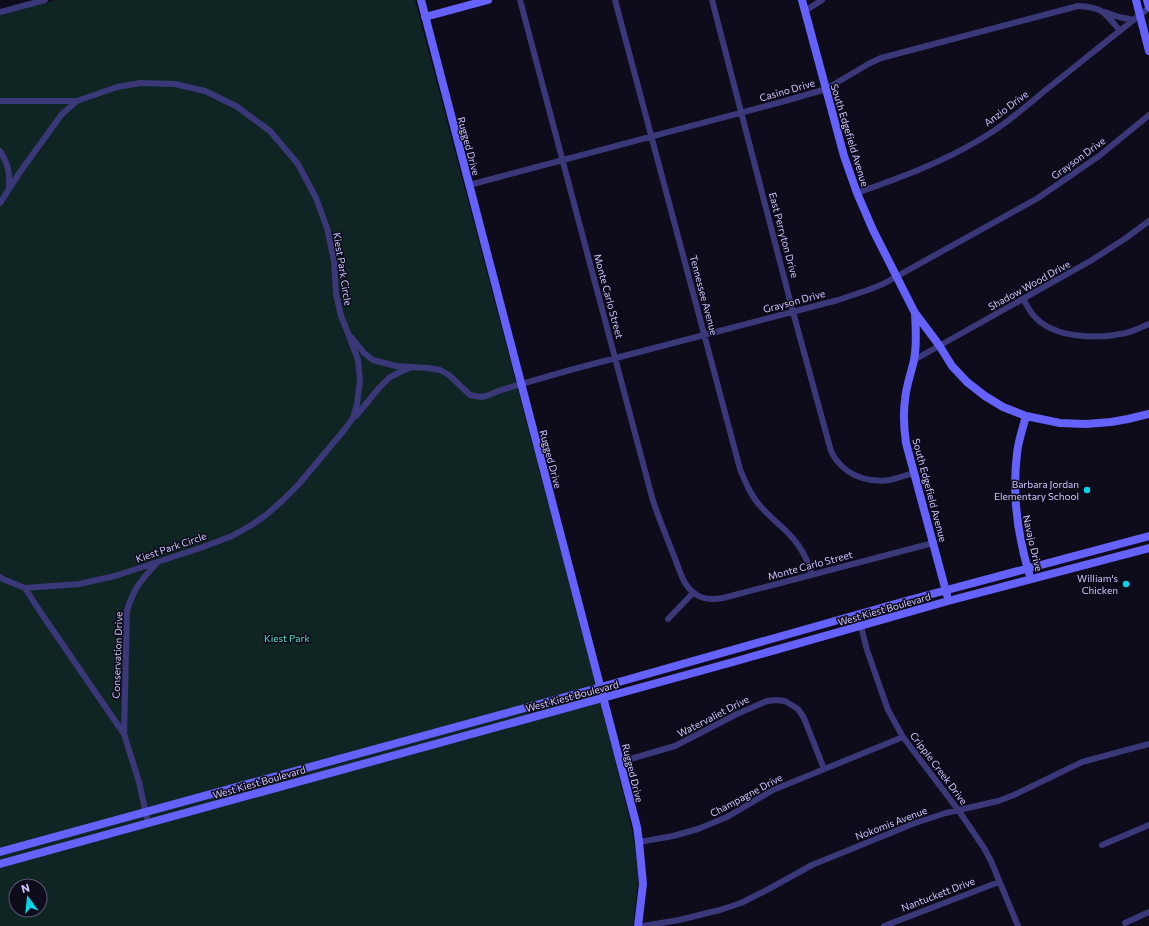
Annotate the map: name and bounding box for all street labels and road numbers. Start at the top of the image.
street label: Casino Drive [758,76,816,104]
street label: South Edgefield Avenue [829,82,871,188]
street label: Anzio Drive [982,87,1030,129]
street label: Rugged Drive [455,115,483,177]
street label: Grayson Drive [1049,134,1107,182]
street label: East Perryton Drive [767,191,801,279]
street label: Kiest Park Circle [331,232,355,306]
street label: Monte Carlo Street [592,252,626,340]
street label: Tennessee Avenue [688,254,720,336]
street label: Shadow Wood Drive [986,258,1072,312]
street label: Grayson Drive [762,287,826,315]
street label: Rugged Drive [537,428,565,490]
street label: South Edgefield Avenue [910,437,950,543]
street label: Navajo Drive [1021,514,1045,572]
street label: Kiest Park Circle [134,529,208,565]
street label: Monte Carlo Street [766,548,854,582]
street label: West Kiest Boulevard [836,590,932,628]
street label: Conservation Drive [109,611,125,699]
street label: West Kiest Boulevard [524,678,620,714]
street label: Watervaliet Drive [675,693,751,739]
street label: Cripple Creek Drive [908,729,970,807]
street label: Rugged Drive [620,742,646,804]
street label: West Kiest Boulevard [211,763,307,801]
street label: Champagne Drive [708,771,784,819]
street label: Nokomis Avenue [853,804,929,842]
street label: Nantuckett Drive [900,874,976,914]

